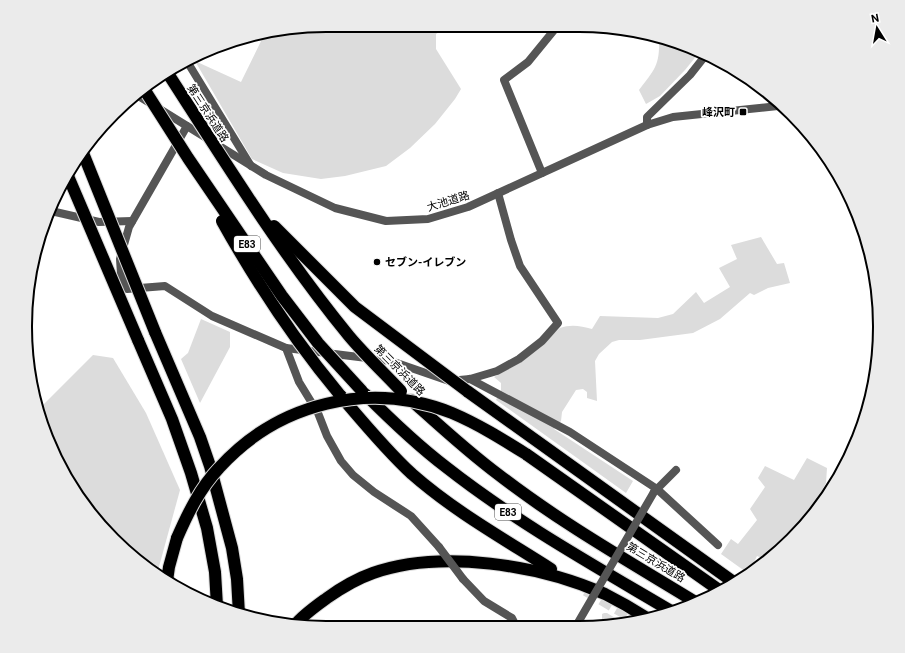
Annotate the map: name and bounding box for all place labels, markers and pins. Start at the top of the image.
place label: 峰沢町 [702,106,735,119]
marker: 峰沢町 [738,107,748,117]
place label: セブン-イレブン [385,256,466,269]
marker: セブン-イレブン [372,257,382,267]

